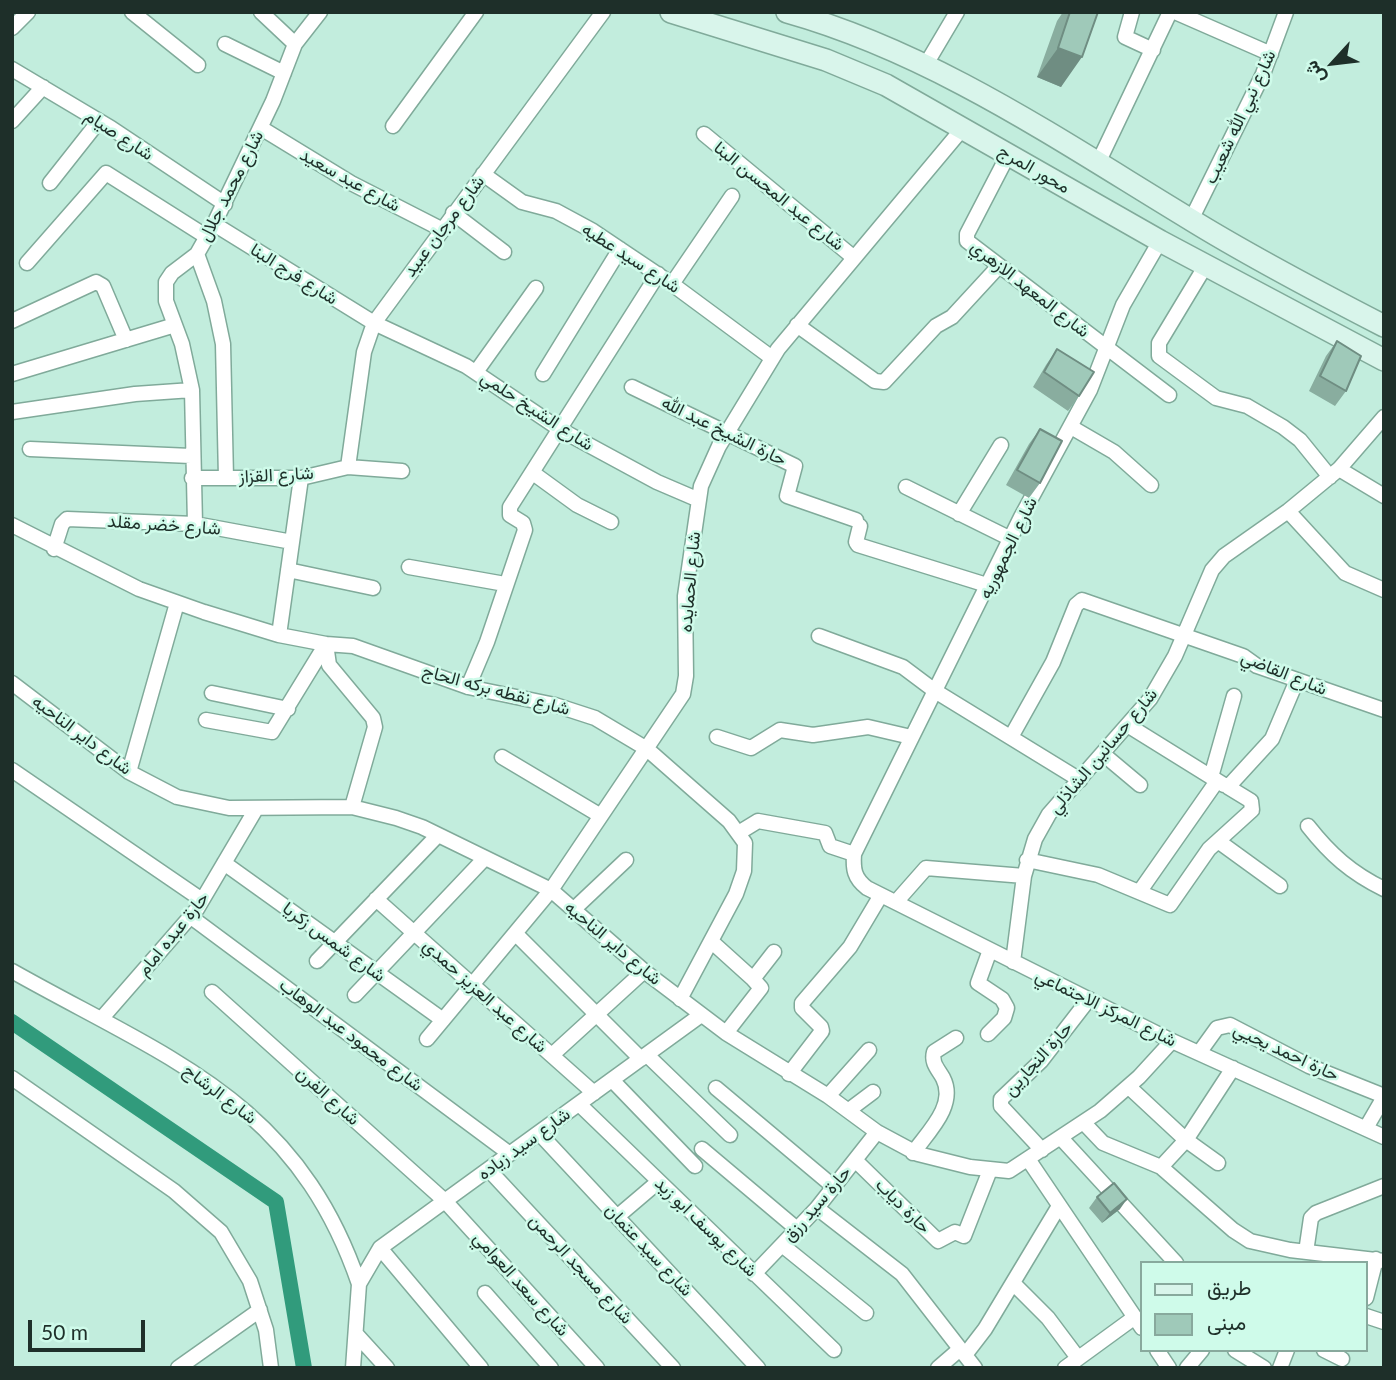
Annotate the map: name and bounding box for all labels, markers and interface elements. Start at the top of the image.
north arrow [1298,28,1368,98]
street label: شارع نبي الله شعيب [1200,47,1280,187]
text: ش [1298,57,1329,88]
street label: شارع صيام [80,105,158,165]
street label: شارع محمد جلال [194,127,268,245]
street label: شارع عبد المحسن البنا [709,137,849,255]
street label: محور المرج [994,140,1074,198]
street label: شارع عبد سعيد [296,144,404,216]
street label: شارع مرجان عبيد [399,171,489,281]
street label: شارع سيد عطيه [578,218,684,298]
street label: شارع المعهد الازهري [966,236,1094,342]
street label: شارع فرج البنا [246,239,342,309]
street label: شارع الشيخ حلمي [477,367,597,455]
street label: حارة الشيخ عبد الله [658,391,790,471]
street label: شارع القزاز [238,462,314,488]
street label: شارع الجمهوريه [974,493,1042,603]
street label: شارع خضر مقلد [107,510,221,540]
street label: شارع الحمايده [675,531,705,633]
street label: شارع القاضي [1238,646,1330,700]
street label: شارع نقطه بركه الحاج [420,660,572,720]
street label: شارع حسانين الشاذلي [1044,684,1162,818]
street label: شارع داير الناحيه [28,690,136,780]
street label: حارة عبده امام [133,888,213,980]
street label: شارع داير الناحيه [560,896,666,990]
street label: شارع شمس زكريا [278,897,390,987]
street label: شارع عبد العزيز حمدي [418,935,552,1057]
street label: شارع المركز الاجتماعي [1032,964,1180,1052]
street label: شارع محمود عبد الوهاب [275,974,427,1096]
street label: حارة النجارين [999,1017,1077,1101]
street label: حارة احمد يحيي [1230,1018,1342,1086]
street label: شارع الرشاح [179,1059,261,1129]
street label: شارع الفرن [292,1062,364,1130]
street label: شارع سيد زياده [473,1103,575,1185]
street label: حارة سيد رزق [778,1162,856,1246]
street label: شارع يوسف ابو زيد [650,1173,762,1281]
street label: حارة دياب [871,1174,935,1238]
street label: شارع سيد عتمان [601,1199,697,1301]
street label: شارع مسجد الرحمن [525,1210,637,1328]
street label: شارع سعد العوامي [468,1227,574,1341]
legend [1140,1261,1368,1352]
text: طريق [1207,1274,1252,1299]
scale bar [32,1306,149,1350]
text: مبنى [1207,1309,1246,1334]
text: 50 m [41,1319,88,1344]

